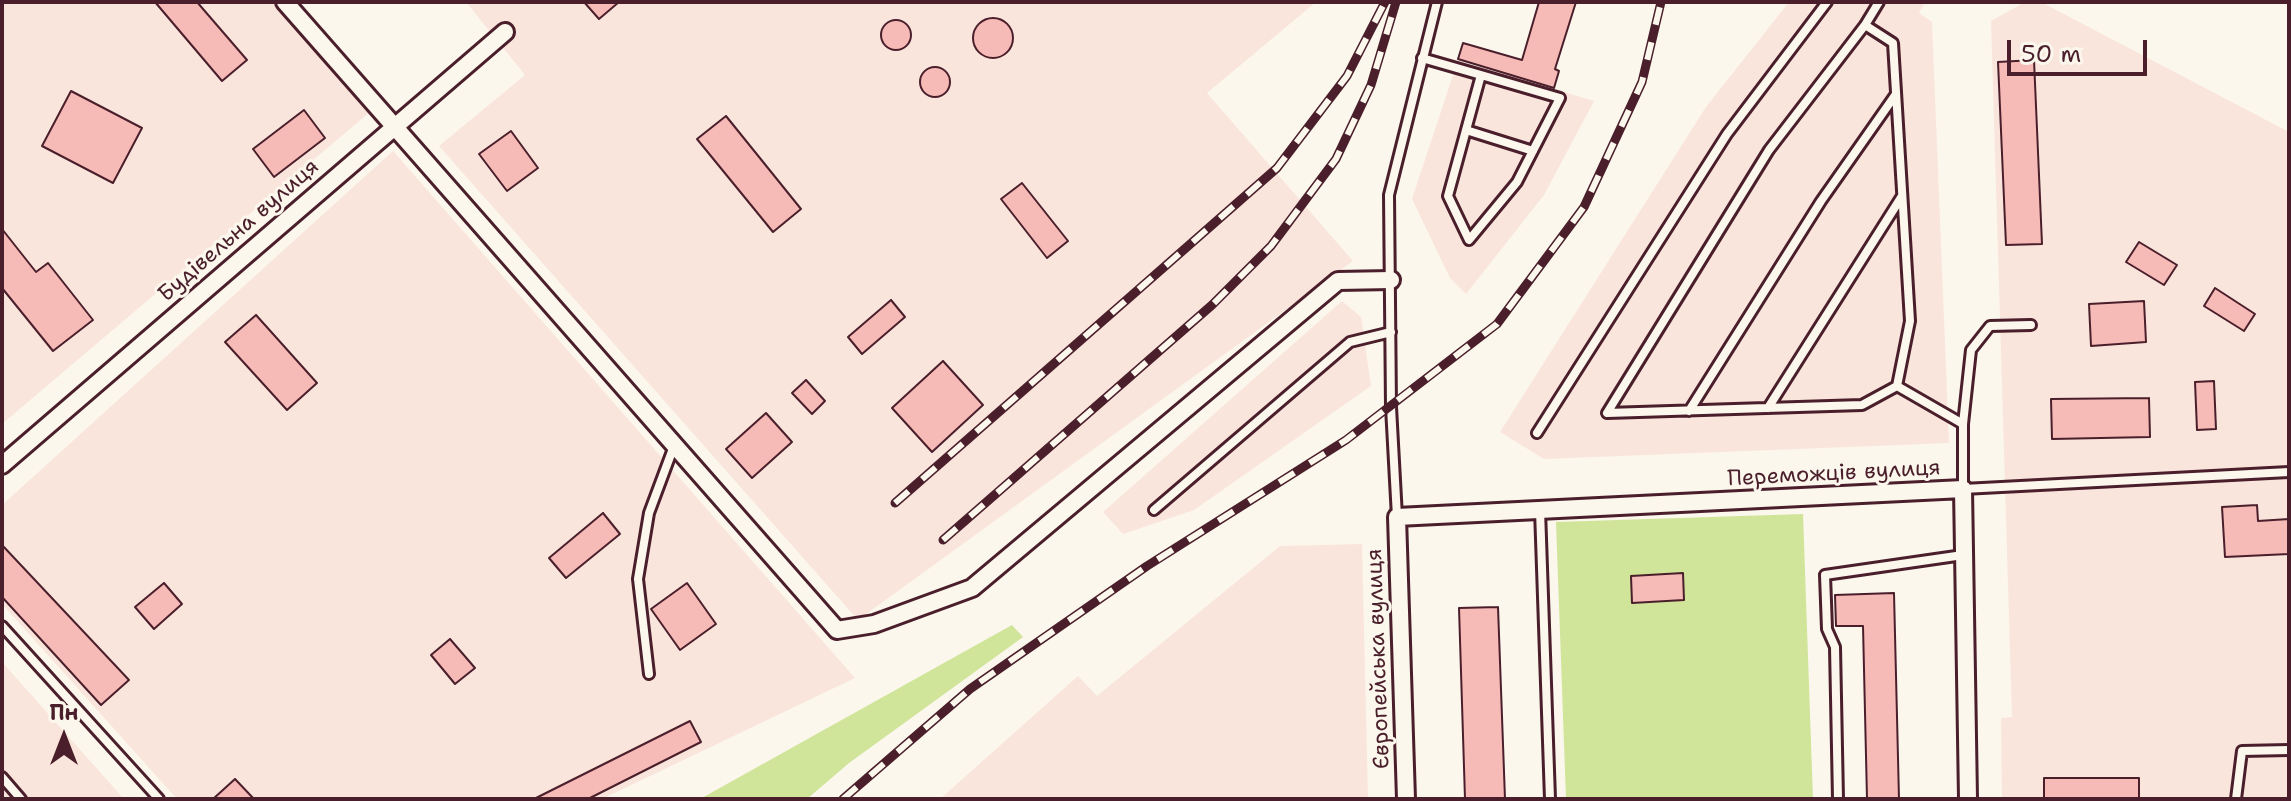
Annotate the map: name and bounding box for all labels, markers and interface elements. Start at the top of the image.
scale bar [2011,24,2151,74]
text: 50 m [2021,38,2081,70]
street label: Будівельна вулиця [153,154,325,308]
street label: Переможців вулиця [1727,455,1941,493]
street label: Європейська вулиця [1362,548,1396,770]
north arrow [24,697,104,777]
text: Пн [49,698,79,727]

